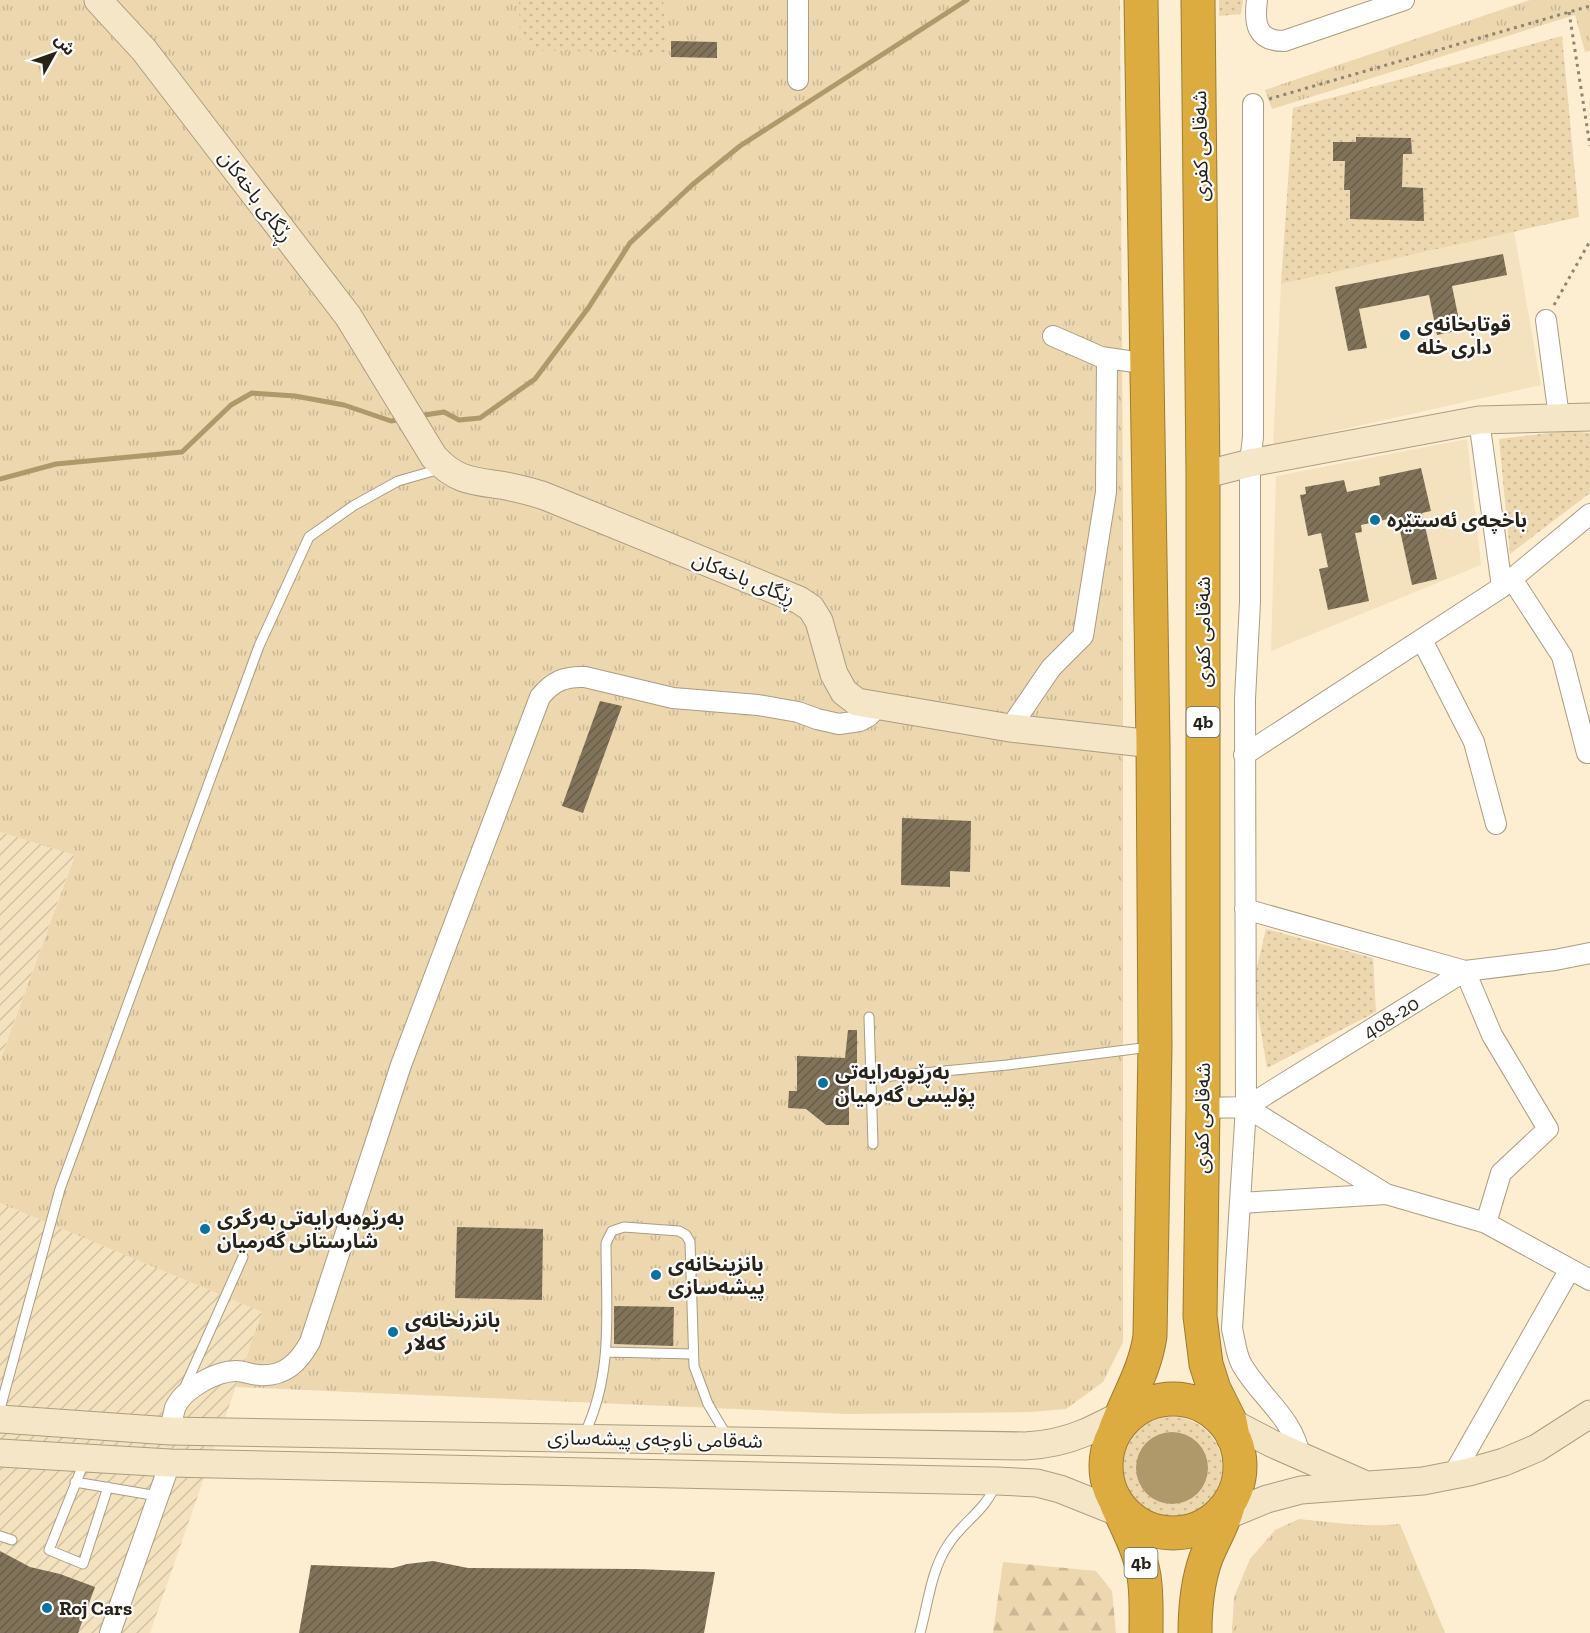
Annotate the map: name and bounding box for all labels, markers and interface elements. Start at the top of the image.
north arrow [24,24,84,84]
text: ش [51,30,79,59]
street label: شەقامی کفری [1187,90,1213,202]
street label: ڕێگای باخەکان [209,145,298,250]
place label: قوتابخانەی داری خلە [1417,312,1511,359]
marker: قوتابخانەی داری خلە [1398,328,1412,342]
place label: باخچەی ئەستێرە [1387,508,1527,534]
marker: باخچەی ئەستێرە [1368,513,1382,527]
street label: ڕێگای باخەکان [687,546,799,614]
street label: شەقامی کفری [1191,576,1215,688]
road number: 4b [1186,707,1220,737]
street label: 408-20 [1359,991,1423,1043]
place label: بەڕێوبەرایەتی پۆلیسی گەرمیان [835,1060,975,1109]
street label: شەقامی کفری [1189,1062,1215,1174]
marker: بەڕێوبەرایەتی پۆلیسی گەرمیان [816,1076,830,1090]
place label: بەرێوەبەرایەتی بەرگری شارستانی گەرمیان [217,1206,404,1253]
marker: بەرێوەبەرایەتی بەرگری شارستانی گەرمیان [198,1222,212,1236]
place label: بانزینخانەی پیشەسازی [668,1252,765,1301]
marker: بانزینخانەی پیشەسازی [649,1268,663,1282]
place label: بانزرنخانەی کەلار [404,1308,500,1355]
marker: بانزرنخانەی کەلار [386,1325,400,1339]
street label: شەقامی ناوچەی پیشەسازی [547,1425,763,1454]
road number: 4b [1124,1548,1158,1578]
place label: Roj Cars [59,1596,132,1620]
marker: Roj Cars [40,1601,54,1615]

